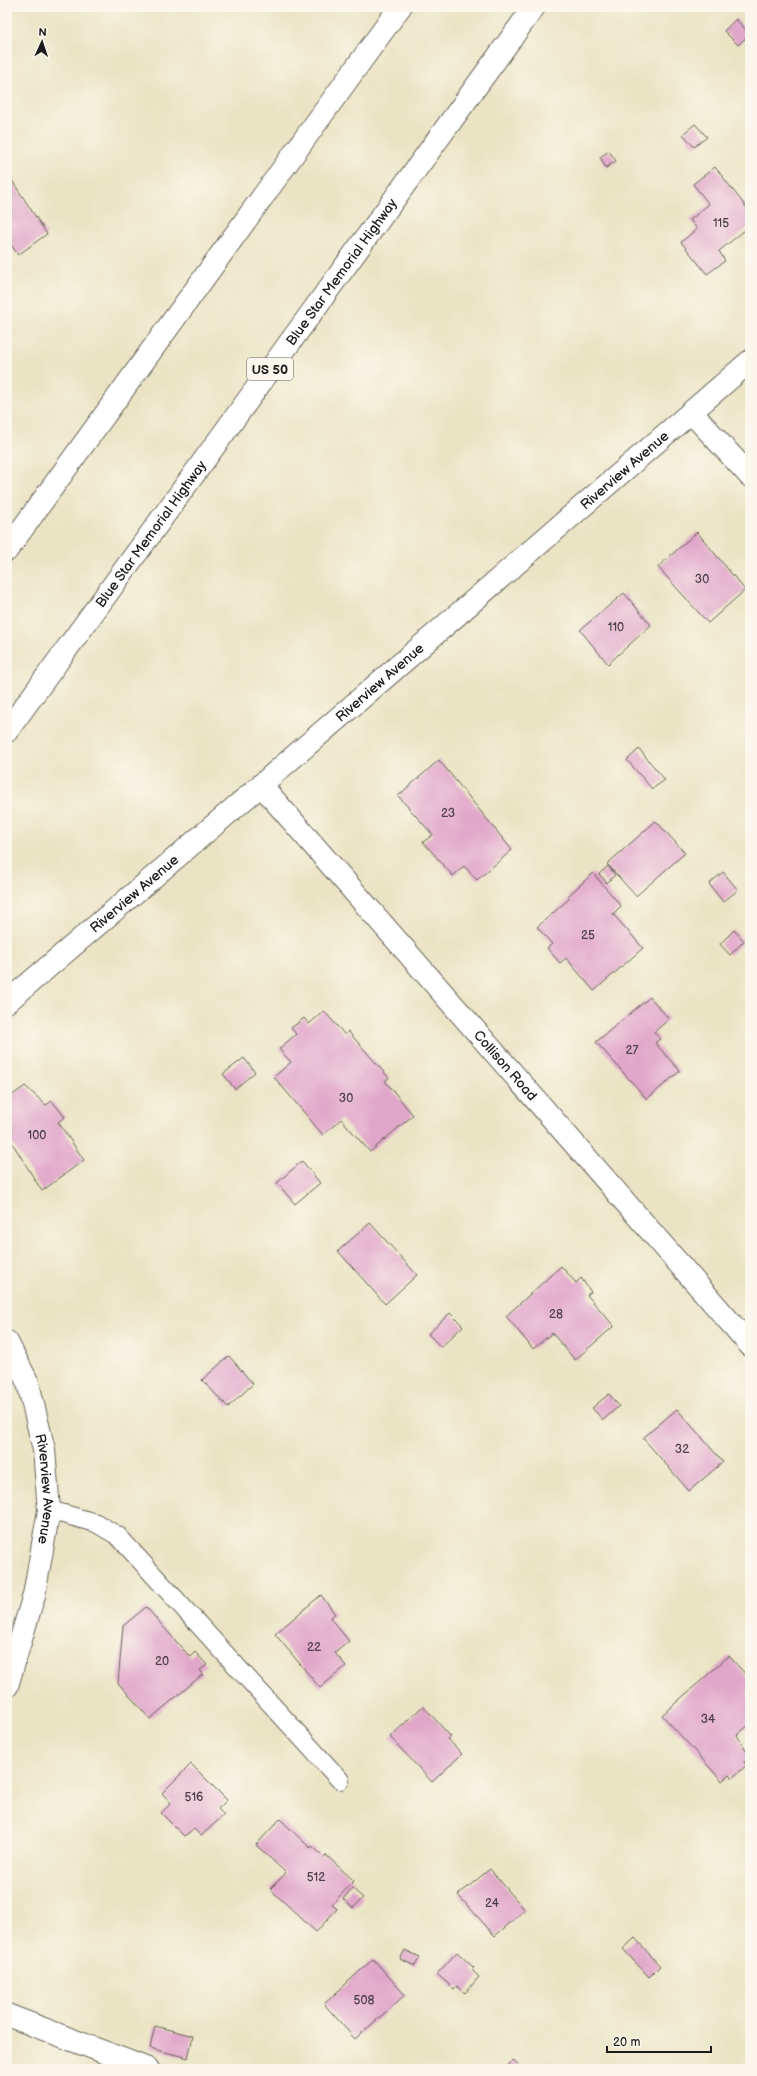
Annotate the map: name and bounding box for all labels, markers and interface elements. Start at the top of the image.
north arrow [22,22,62,62]
text: N [38,26,47,39]
street label: Blue Star Memorial Highway [283,195,401,349]
house number: 115 [713,216,729,231]
road number: US 50 [247,358,293,380]
street label: Riverview Avenue [577,427,672,513]
street label: Blue Star Memorial Highway [92,457,210,611]
house number: 30 [695,572,709,587]
house number: 110 [608,620,624,635]
street label: Riverview Avenue [332,640,427,725]
house number: 23 [441,806,455,821]
street label: Riverview Avenue [86,851,182,937]
house number: 25 [581,928,595,943]
street label: Collison Road [470,1027,541,1104]
house number: 27 [626,1043,639,1058]
house number: 30 [339,1091,353,1106]
house number: 100 [28,1128,46,1143]
house number: 28 [549,1307,563,1322]
street label: Riverview Avenue [31,1432,57,1545]
house number: 32 [675,1442,689,1457]
house number: 22 [307,1640,321,1655]
house number: 20 [155,1654,169,1669]
house number: 34 [701,1712,716,1727]
house number: 516 [185,1790,203,1805]
house number: 512 [307,1870,325,1885]
house number: 24 [485,1896,500,1911]
house number: 508 [354,1993,374,2008]
scale bar [607,2028,711,2054]
text: 20 m [613,2035,640,2050]

